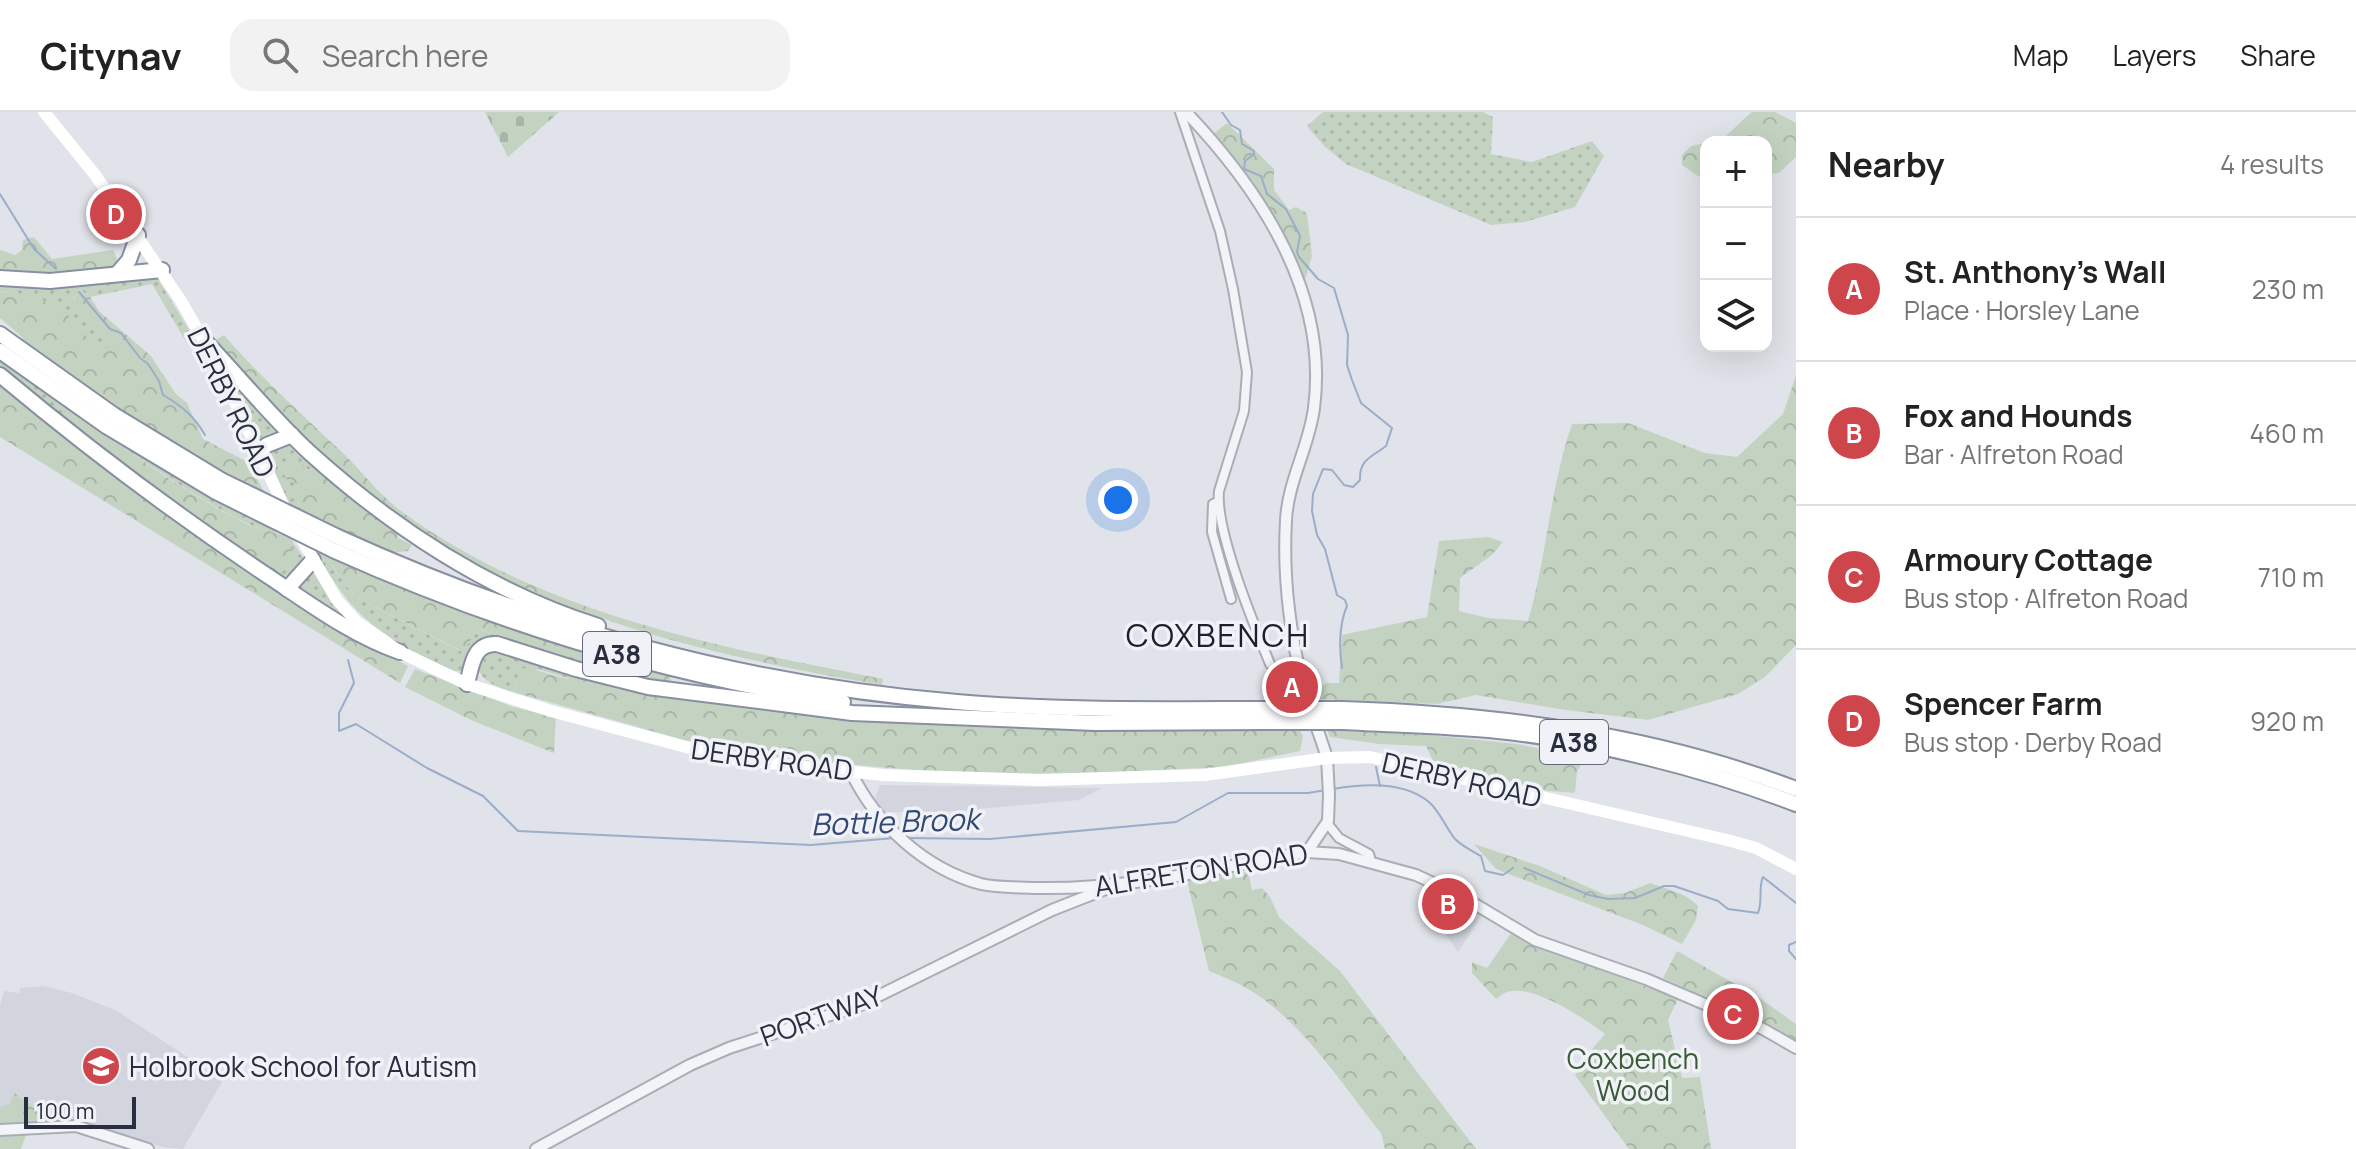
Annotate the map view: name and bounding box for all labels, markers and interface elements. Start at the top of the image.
search box [230,19,790,91]
text: Citynav [40,29,182,81]
icon: search [258,33,302,77]
text: Search here [322,35,489,76]
text: Map [2013,36,2069,74]
text: Layers [2113,36,2196,74]
text: Share [2240,36,2316,74]
map controls [1700,136,1772,352]
button: + [1700,136,1772,208]
text: Nearby [1828,141,1944,187]
text: 4 results [2220,146,2324,182]
pin: D [90,184,142,244]
button: − [1700,208,1772,280]
text: St. Anthony's Wall [1904,251,2166,292]
text: A [1845,271,1863,307]
text: 230 m [2252,271,2324,307]
button: layers [1700,280,1772,352]
text: Place · Horsley Lane [1904,292,2140,328]
street label: DERBY ROAD [179,321,285,483]
text: Fox and Hounds [1904,395,2132,436]
text: B [1846,415,1862,451]
text: 460 m [2249,415,2324,451]
text: Bar · Alfreton Road [1904,436,2124,472]
your location [1098,480,1138,520]
text: Armoury Cottage [1904,539,2153,580]
text: C [1844,559,1864,595]
text: 710 m [2258,559,2324,595]
text: Bus stop · Alfreton Road [1904,580,2188,616]
district label: COXBENCH [1126,613,1310,657]
road number: A38 [583,632,651,676]
pin: A [1266,657,1318,717]
text: Spencer Farm [1904,683,2103,724]
text: D [1845,703,1863,739]
text: 920 m [2250,703,2324,739]
road number: A38 [1540,720,1608,764]
text: Bus stop · Derby Road [1904,724,2162,760]
street label: DERBY ROAD [689,729,855,789]
street label: DERBY ROAD [1378,742,1546,816]
water label: Bottle Brook [810,797,984,844]
street label: ALFRETON ROAD [1092,833,1310,905]
pin: B [1422,874,1474,934]
street label: PORTWAY [755,975,888,1055]
pin: C [1707,984,1759,1044]
park label: Coxbench Wood [1567,1039,1699,1109]
school or university icon: Holbrook School for Autism [80,1045,122,1087]
place label: Holbrook School for Autism [129,1047,477,1085]
scale bar [24,1093,136,1129]
text: 100 m [36,1096,94,1126]

